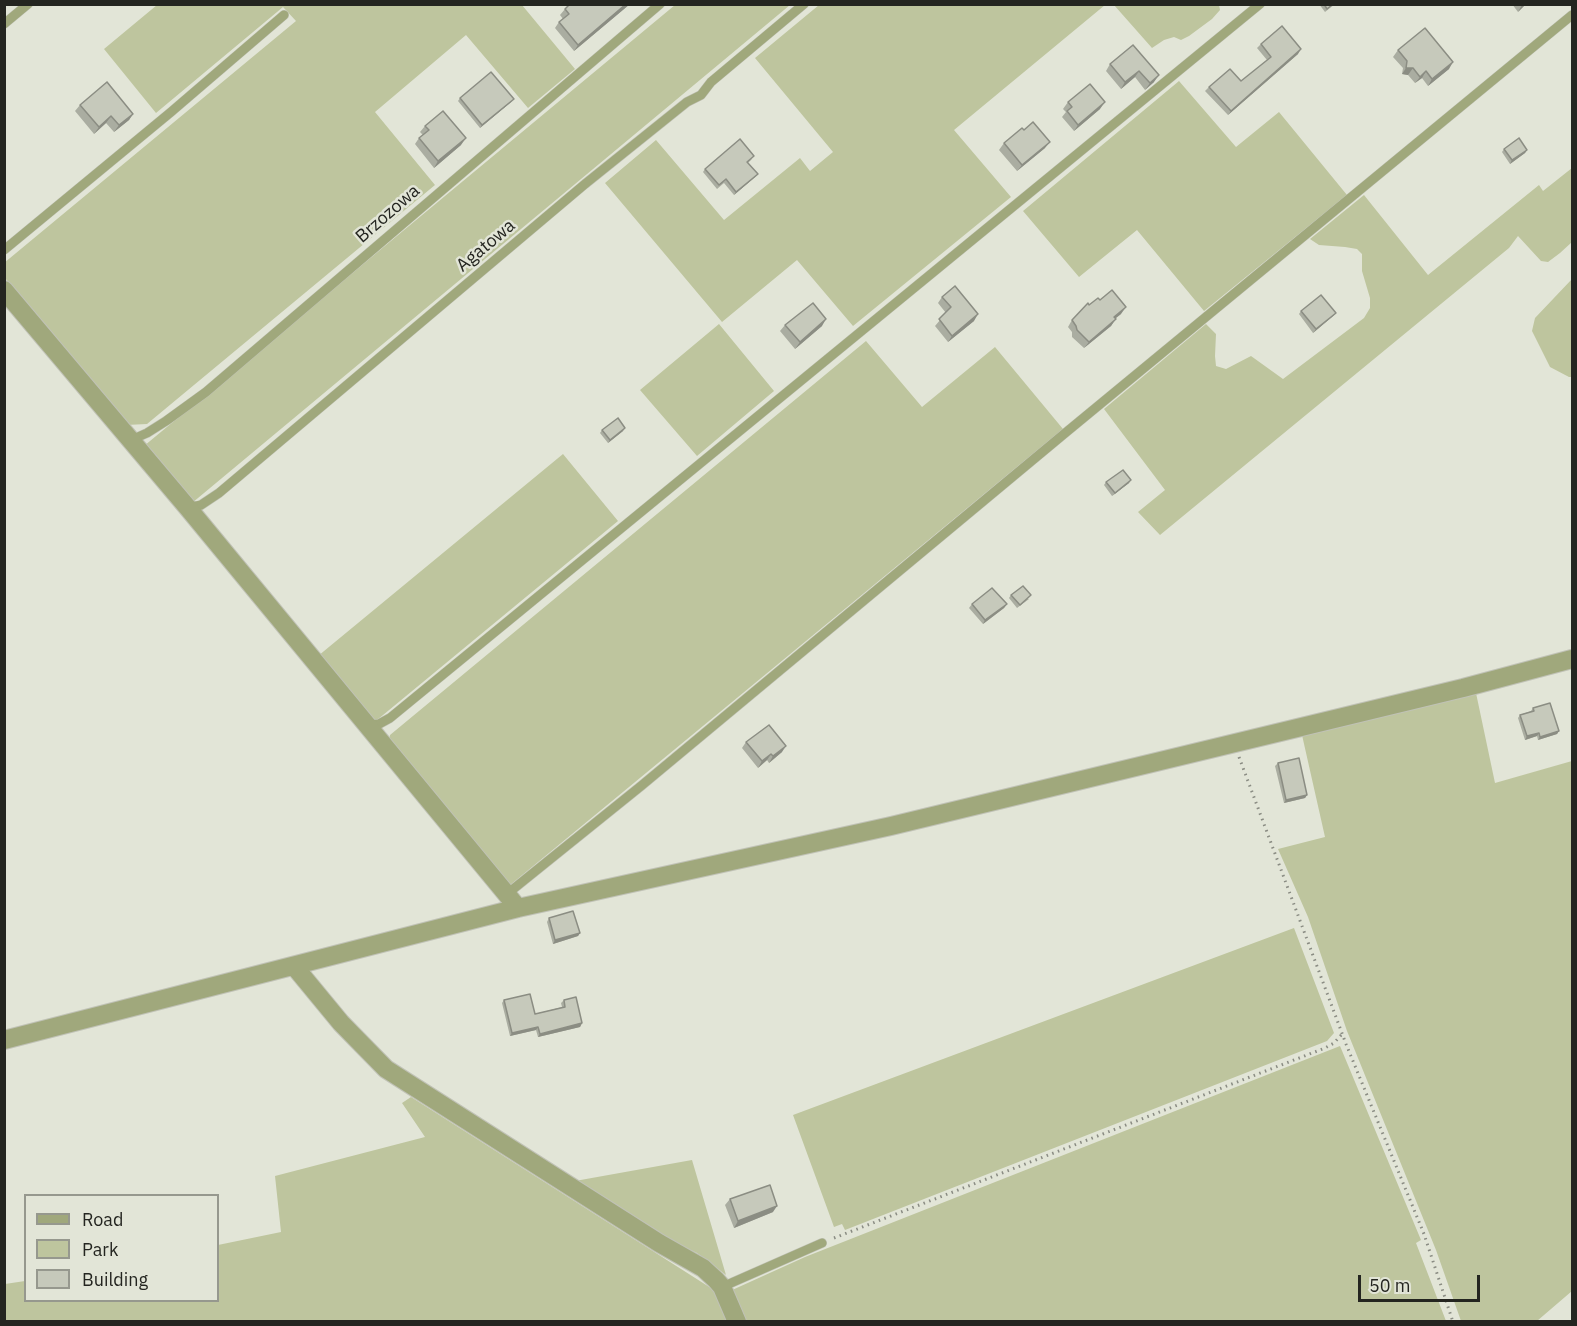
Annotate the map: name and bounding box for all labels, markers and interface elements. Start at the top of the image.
street label: Brzozowa [351,180,425,248]
street label: Agatowa [452,215,520,277]
legend [24,1194,219,1302]
text: Road [82,1208,123,1231]
text: Park [82,1238,118,1261]
scale bar [1361,1263,1482,1301]
text: Building [82,1268,148,1291]
text: 50 m [1369,1274,1411,1297]

